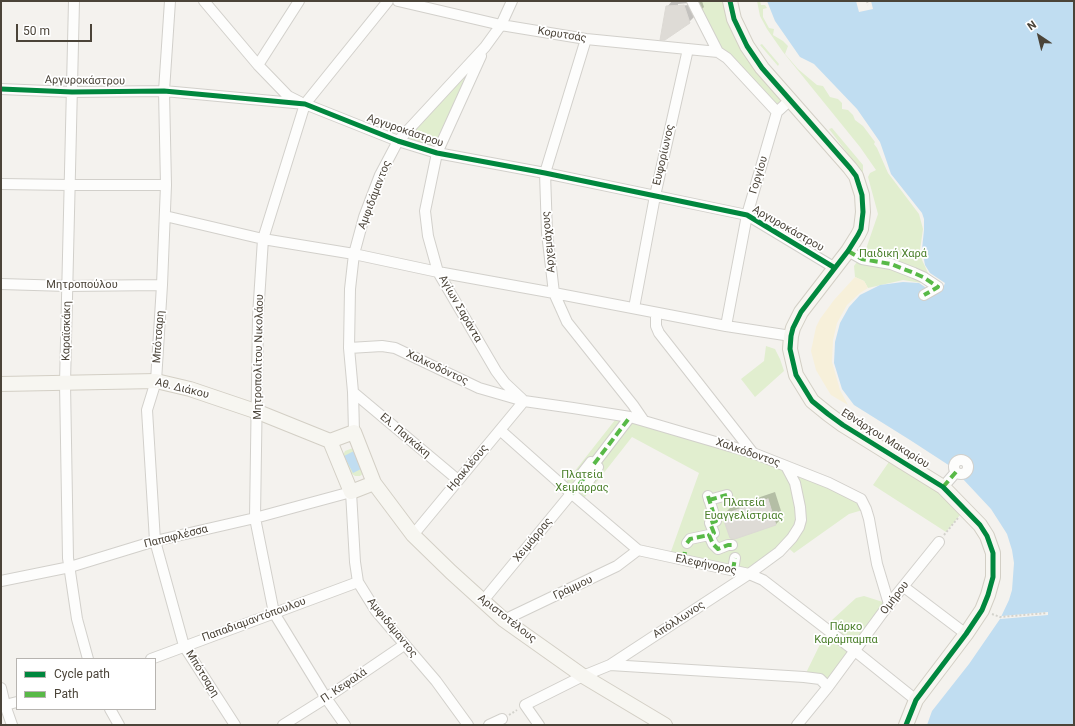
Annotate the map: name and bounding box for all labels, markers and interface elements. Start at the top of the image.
scale bar [18,16,94,42]
north arrow [1019,16,1059,56]
text: N [1025,18,1039,33]
text: 50 m [23,24,50,38]
street label: Κορυτσάς [537,25,587,45]
street label: Αργυροκάστρου [45,74,125,88]
street label: Αργυροκάστρου [365,112,445,150]
street label: Ευφορίωνος [651,123,677,187]
street label: Γοργίου [747,154,771,196]
street label: Αμφιδάμαντος [356,159,394,231]
street label: Αργυροκάστρου [750,203,826,255]
street label: Αρχεμάχους [540,210,558,274]
park label: Παιδική Χαρά [859,247,927,261]
street label: Αγίων Σαράντα [435,273,485,345]
street label: Μητροπούλου [46,278,118,292]
street label: Μητροπολίτου Νικολάου [251,294,267,420]
street label: Καραϊσκάκη [60,301,74,361]
street label: Μπότσαρη [151,310,167,364]
street label: Χαλκοδόντος [404,348,470,388]
street label: Αθ. Διάκου [154,376,210,402]
street label: Εθνάρχου Μακαρίου [838,406,932,472]
street label: Ελ. Παγκάκη [377,411,433,461]
street label: Χαλκόδοντος [714,436,782,470]
street label: Ηρακλέους [445,442,491,494]
park label: Πλατεία Χειμάρρας [555,468,609,494]
park label: Πλατεία Ευαγγελίστριας [705,496,783,522]
street label: Χειμάρρας [511,515,555,565]
street label: Παπαφλέσσα [143,523,209,551]
street label: Ελεφήνορος [674,552,738,578]
street label: Γράμμου [551,573,595,603]
street label: Ομήρου [878,579,912,617]
street label: Αριστοτέλους [475,592,539,646]
street label: Παπαδιαμαντόπουλου [200,595,308,645]
street label: Αμφιδάμαντος [364,596,420,660]
street label: Απόλλωνος [651,598,707,642]
park label: Πάρκο Καράμπαμπα [814,620,878,646]
street label: Μπότσαρη [182,648,222,700]
legend [16,658,156,710]
street label: Π. Κεφαλά [318,666,370,706]
text: Cycle path [54,667,110,681]
text: Path [54,687,79,701]

